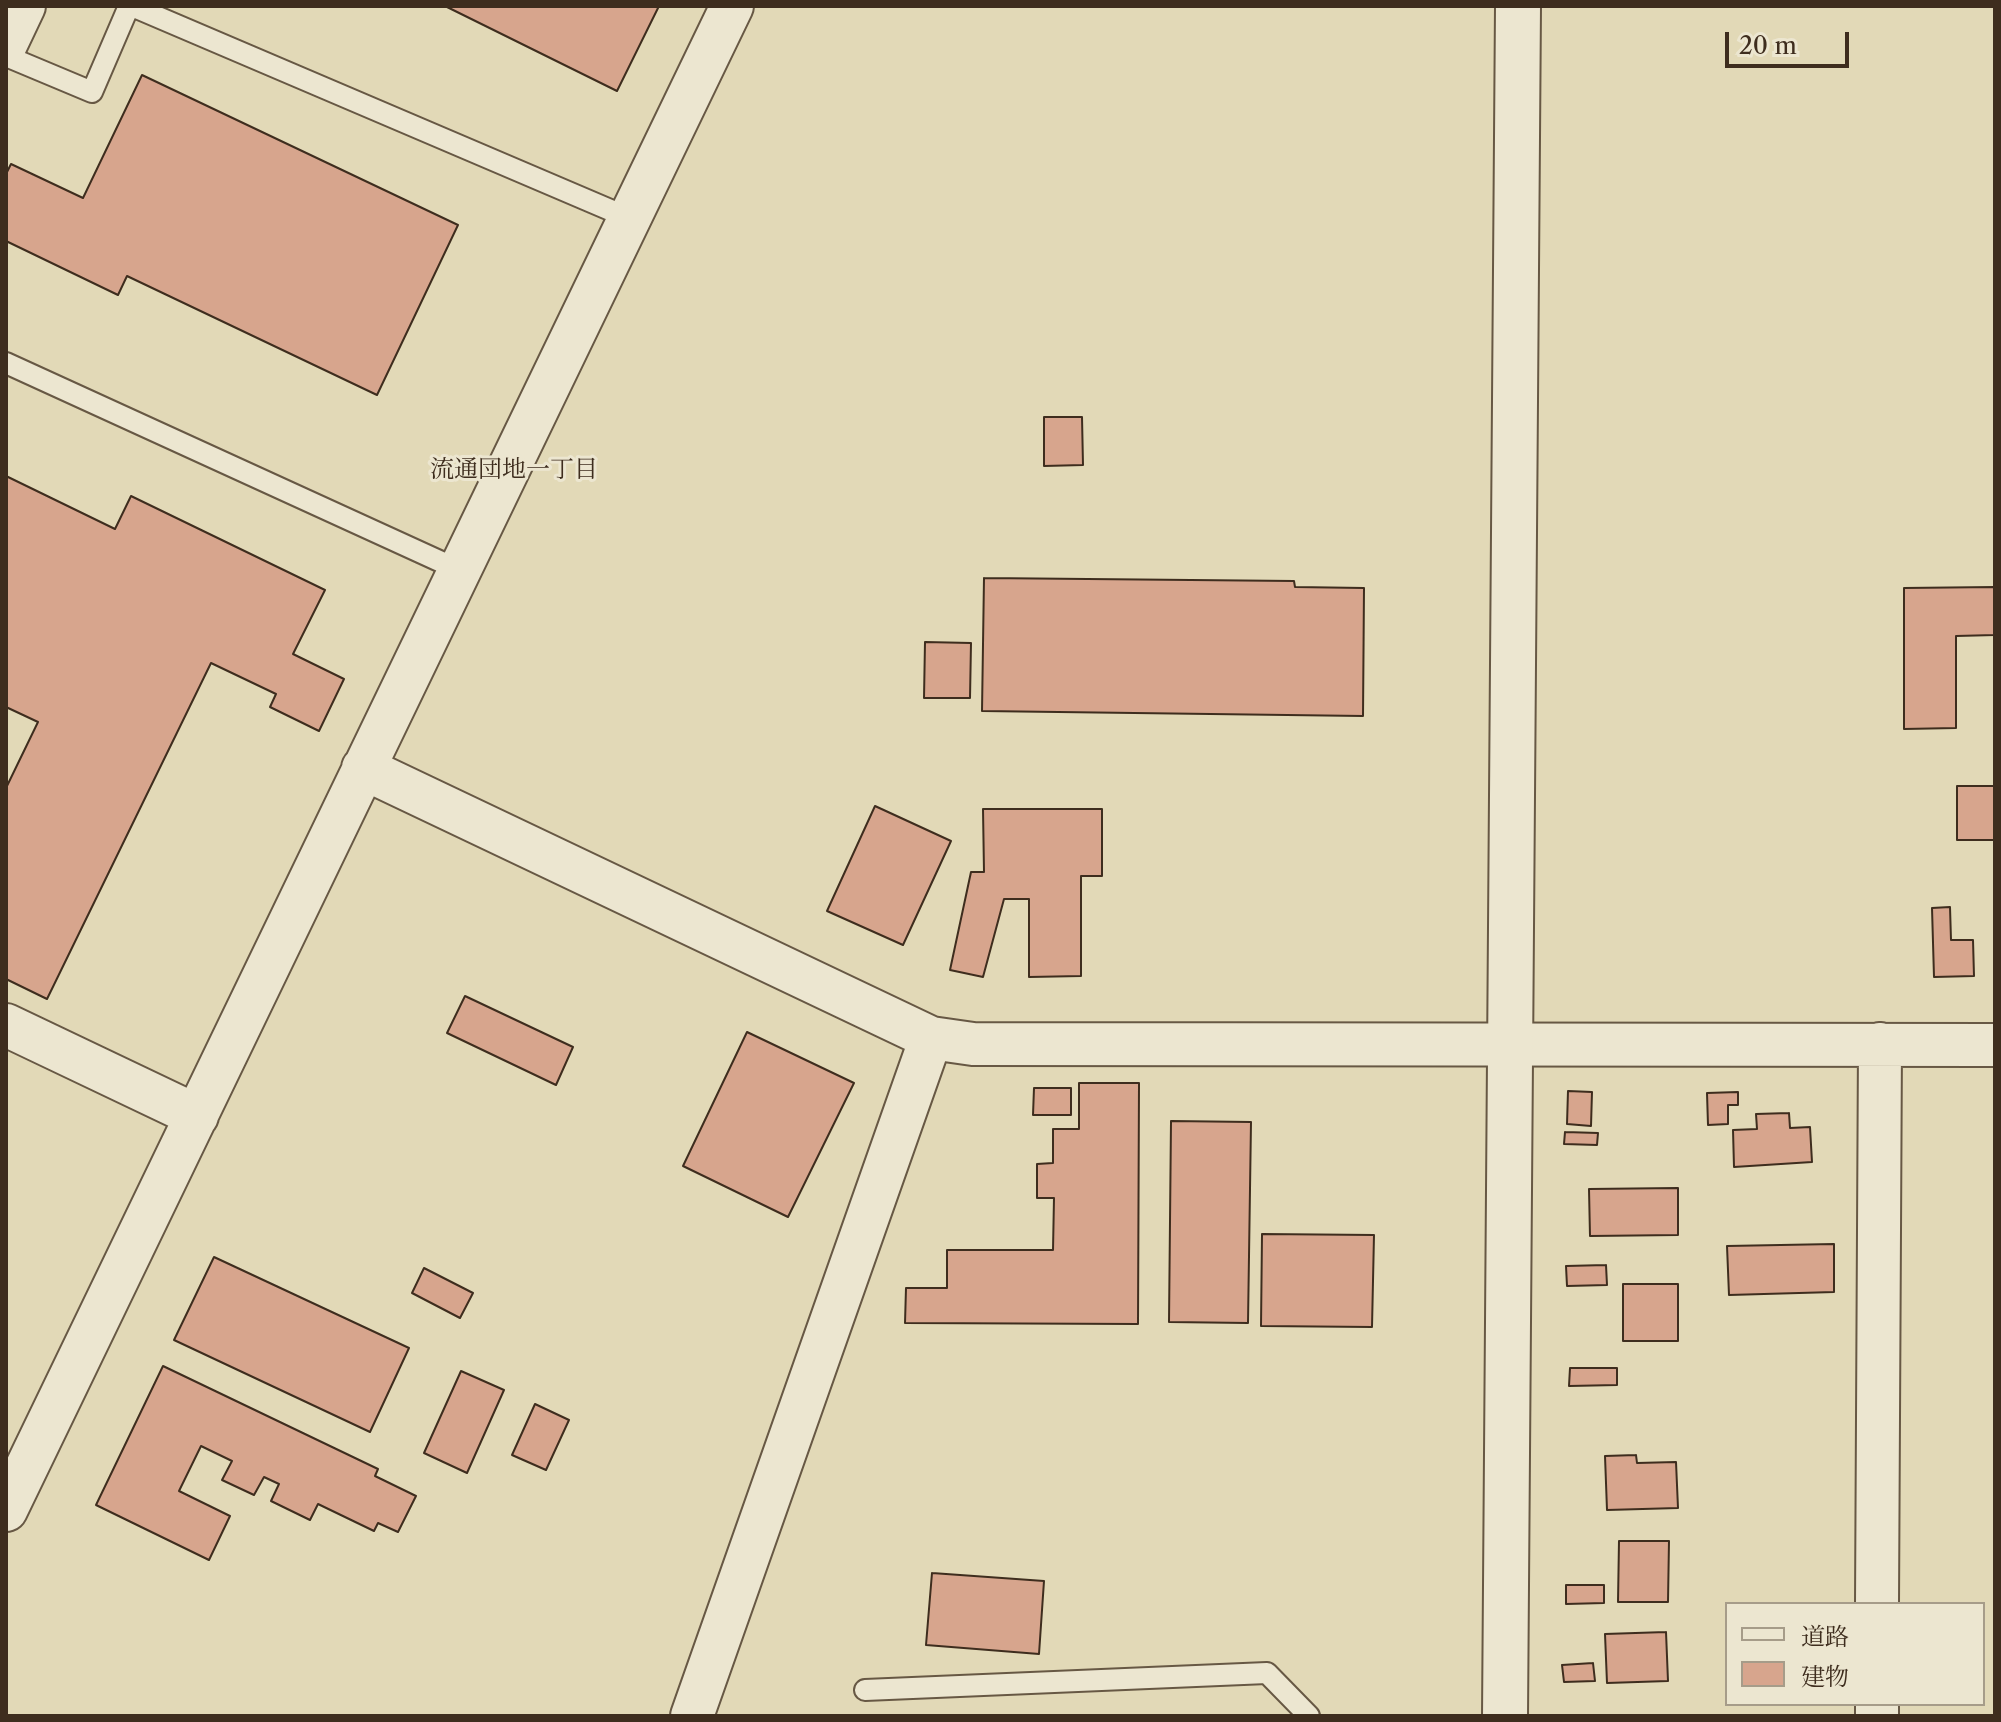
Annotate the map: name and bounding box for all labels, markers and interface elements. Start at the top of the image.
scale bar [1729,16,1853,66]
text: 20 m [1739,31,1797,60]
district label: 流通団地一丁目 [430,456,598,484]
legend [1725,1602,1985,1706]
text: 道路 [1801,1622,1849,1651]
text: 建物 [1801,1662,1849,1691]

